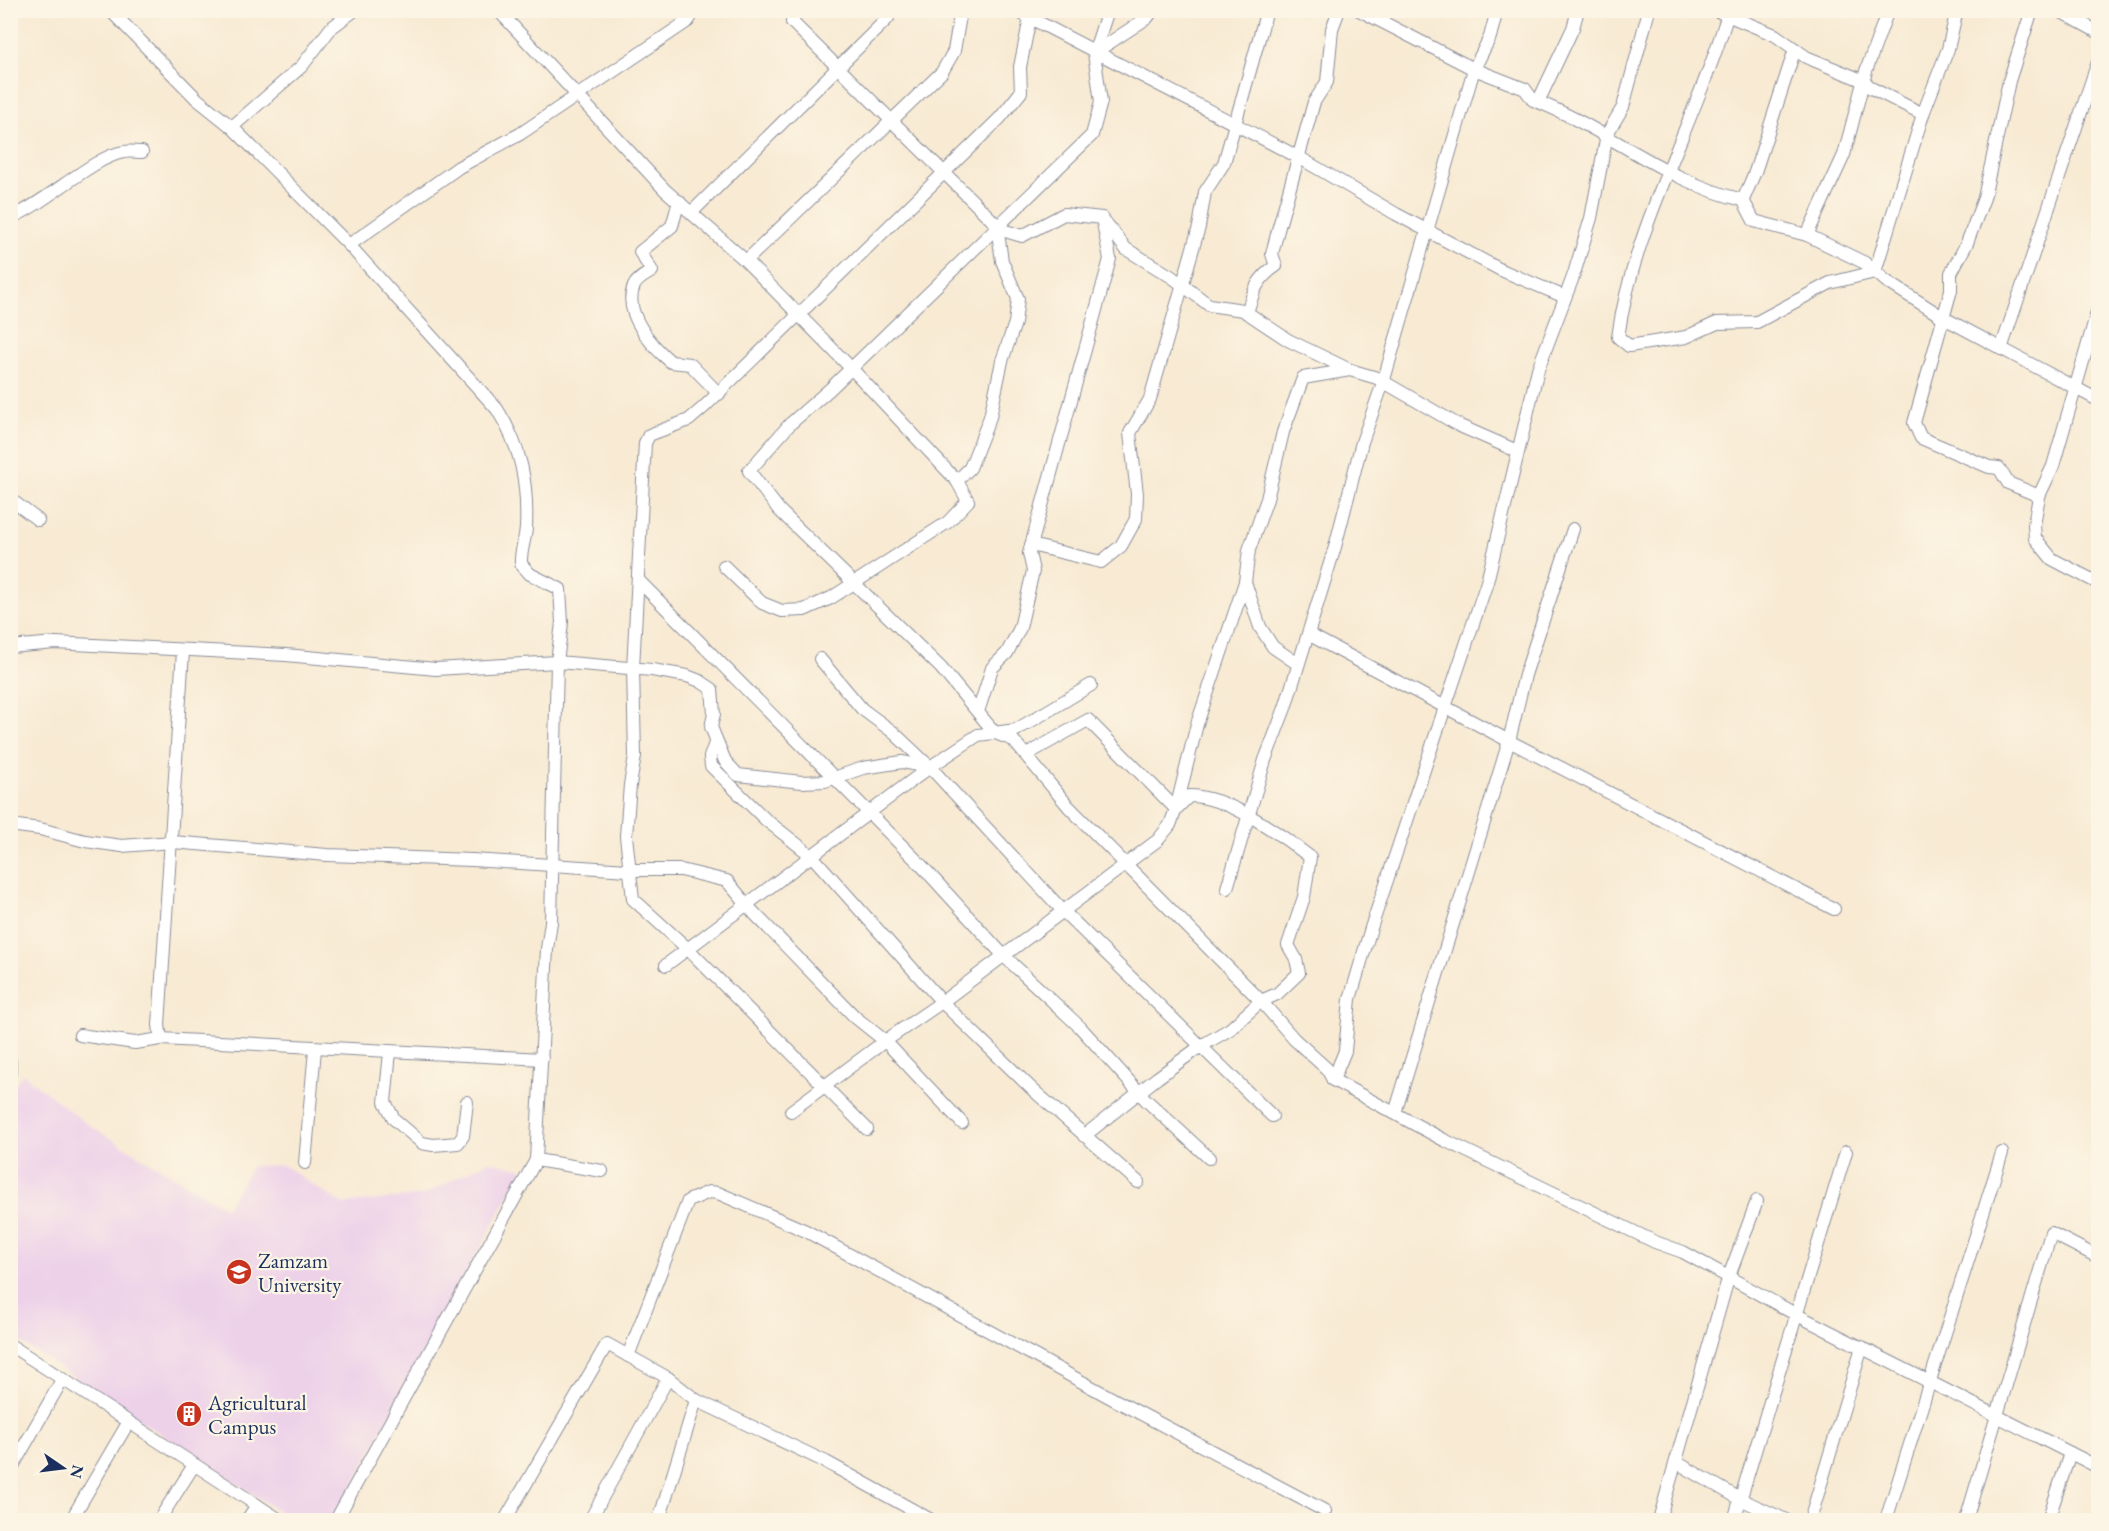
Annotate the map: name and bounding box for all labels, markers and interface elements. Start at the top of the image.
place label: Zamzam University [258,1247,342,1298]
school or university icon: Zamzam University [224,1257,254,1287]
place label: Agricultural Campus [207,1389,307,1440]
building icon: Agricultural Campus [174,1399,204,1429]
north arrow [33,1438,93,1498]
text: N [65,1463,89,1480]

